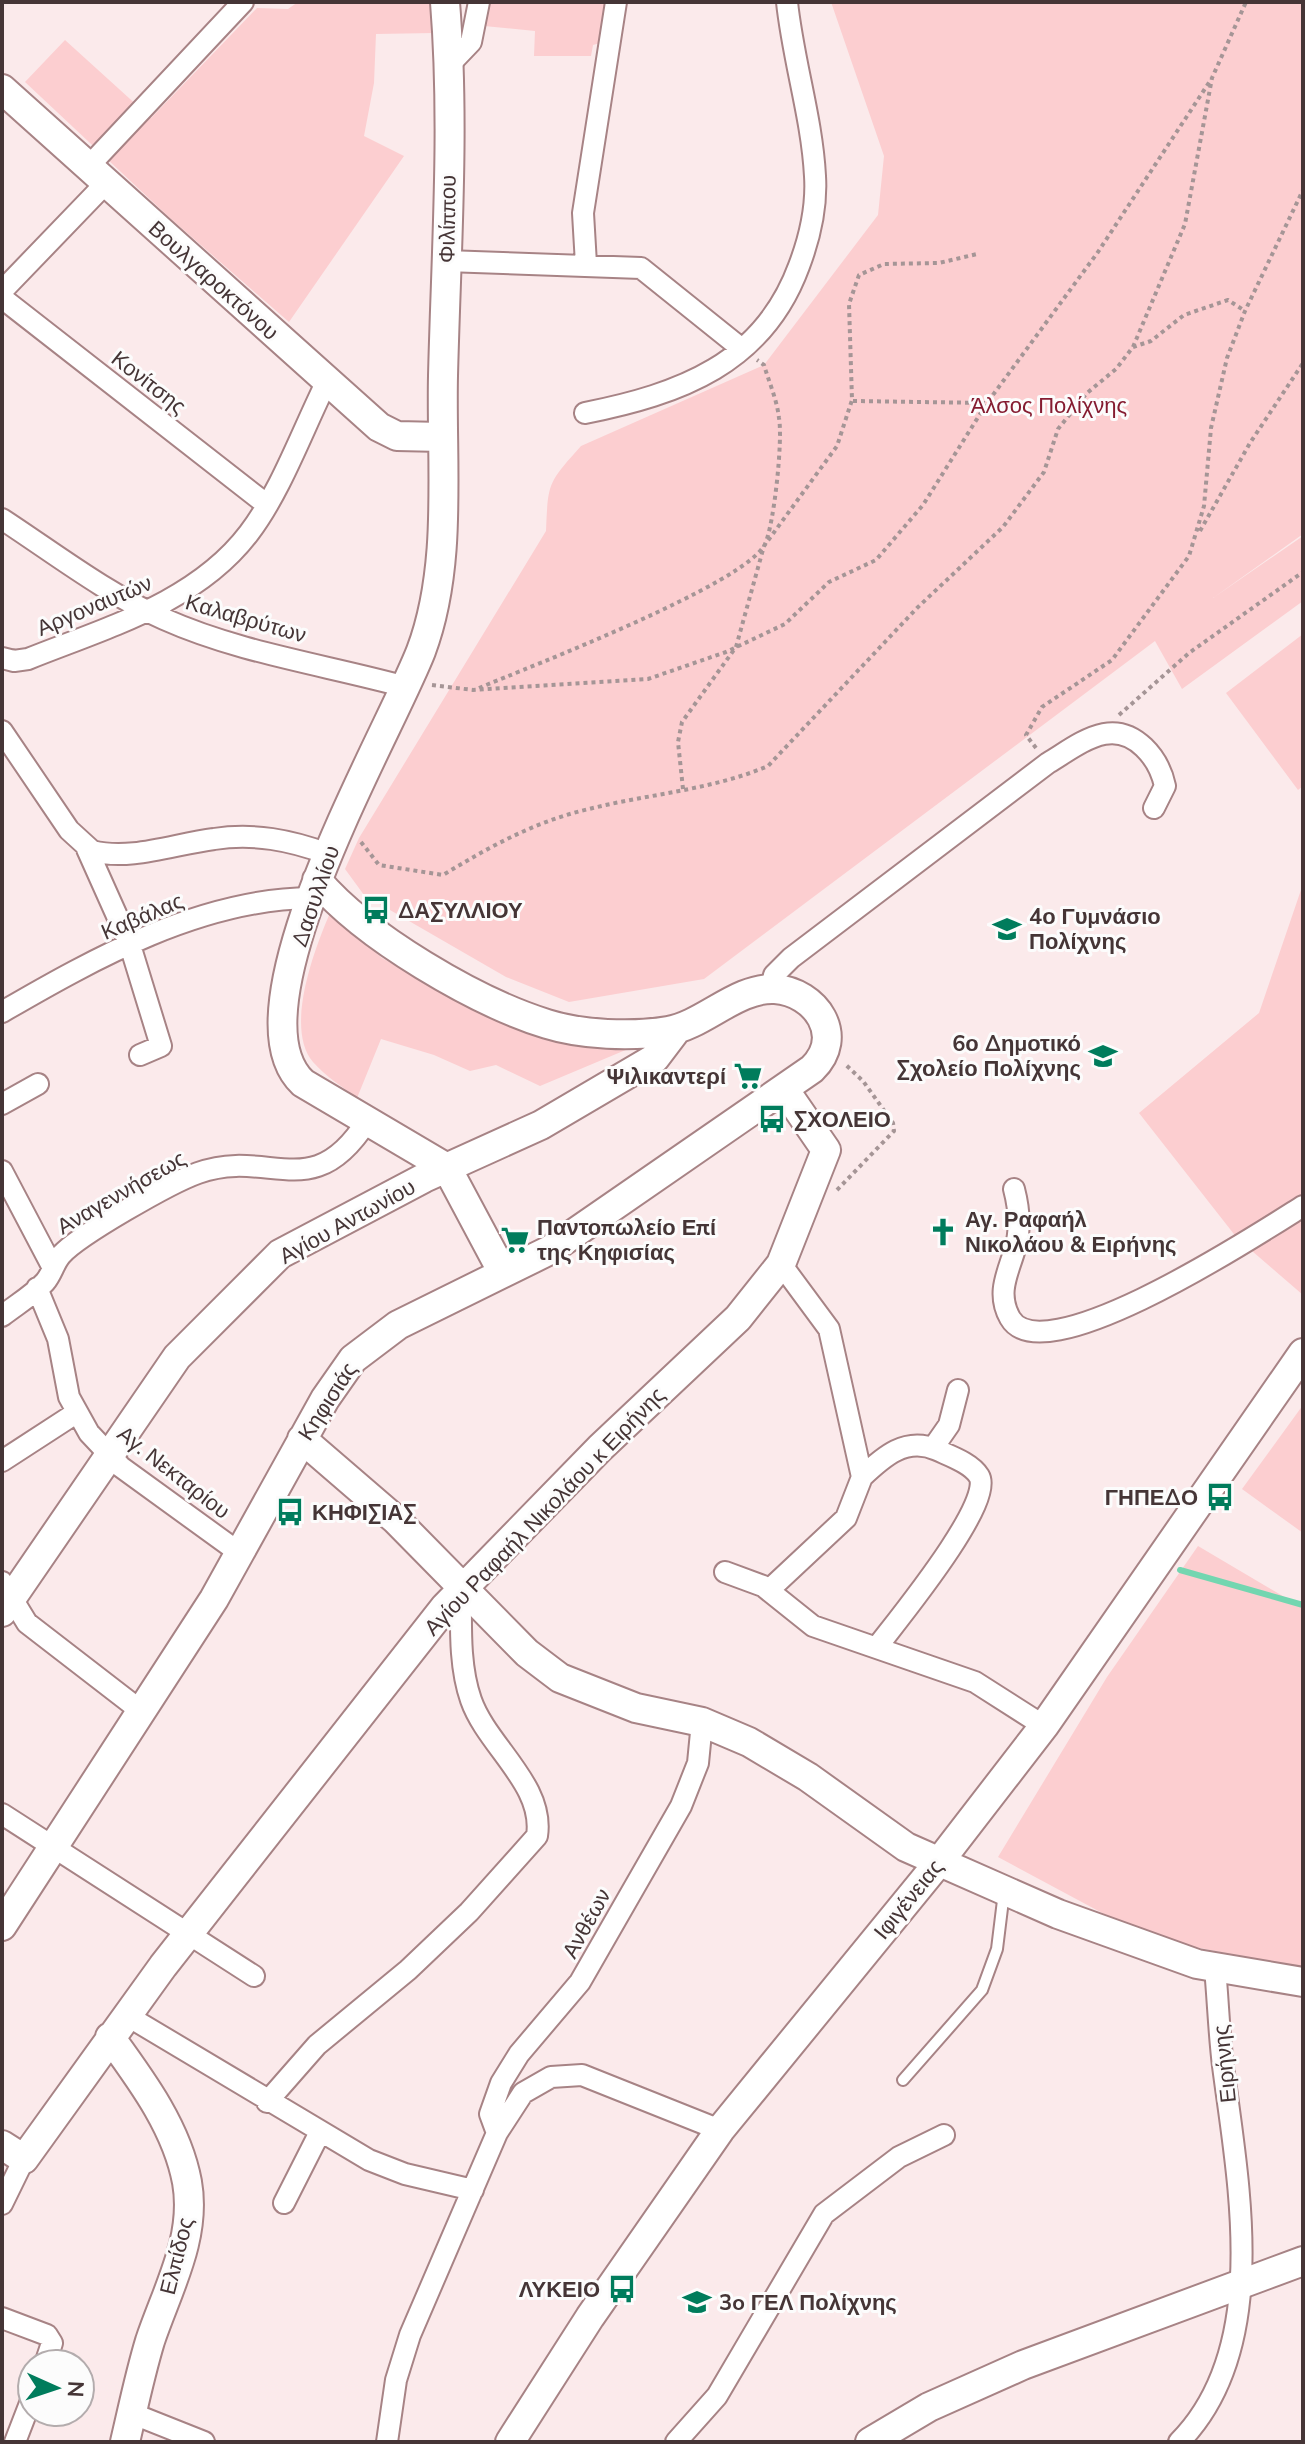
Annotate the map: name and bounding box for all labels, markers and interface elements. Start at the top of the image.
street label: Φιλίππου [432,175,464,263]
street label: Βουλγαροκτόνου [142,214,285,347]
street label: Κονίτσης [105,344,192,421]
park label: Άλσος Πολίχνης [971,391,1127,421]
street label: Αργοναυτών [32,568,157,644]
street label: Καλαβρύτων [182,587,310,651]
street label: Δασυλλίου [285,842,347,951]
street label: Καβάλας [97,886,188,948]
bus stop icon: ΔΑΣΥΛΛΙΟΥ [361,895,391,925]
place label: ΔΑΣΥΛΛΙΟΥ [398,896,523,926]
place label: 4ο Γυμνάσιο Πολίχνης [1029,902,1161,957]
school or university icon: 4ο Γυμνάσιο Πολίχνης [992,914,1022,944]
place label: 6ο Δημοτικό Σχολείο Πολίχνης [897,1029,1081,1084]
school or university icon: 6ο Δημοτικό Σχολείο Πολίχνης [1088,1041,1118,1071]
supermarket icon: Ψιλικαντερί [733,1061,763,1091]
place label: Ψιλικαντερί [606,1062,726,1092]
bus stop icon: ΣΧΟΛΕΙΟ [757,1104,787,1134]
place label: ΣΧΟΛΕΙΟ [794,1105,891,1135]
street label: Αναγεννήσεως [52,1144,191,1242]
street label: Αγίου Αντωνίου [274,1172,421,1272]
place label: Αγ. Ραφαήλ Νικολάου & Ειρήνης [965,1205,1177,1260]
place label: Παντοπωλείο Επί της Κηφισίας [537,1213,716,1268]
church icon: Αγ. Ραφαήλ Νικολάου & Ειρήνης [928,1217,958,1247]
supermarket icon: Παντοπωλείο Επί της Κηφισίας [500,1225,530,1255]
street label: Κηφισιάς [291,1357,364,1447]
street label: Αγίου Ραφαήλ Νικολάου κ Ειρήνης [418,1381,672,1643]
street label: Αγ. Νεκταρίου [111,1419,236,1526]
bus stop icon: ΓΗΠΕΔΟ [1205,1482,1235,1512]
place label: ΓΗΠΕΔΟ [1105,1483,1198,1513]
bus stop icon: ΚΗΦΙΣΙΑΣ [275,1497,305,1527]
place label: ΚΗΦΙΣΙΑΣ [312,1498,416,1528]
street label: Ιφιγένειας [867,1853,950,1946]
street label: Ανθέων [555,1883,618,1964]
street label: Ειρήνης [1206,2023,1244,2104]
street label: Ελπίδος [153,2214,201,2298]
bus stop icon: ΛΥΚΕΙΟ [607,2274,637,2304]
place label: ΛΥΚΕΙΟ [519,2275,600,2305]
school or university icon: 3o ΓΕΛ Πολίχνης [682,2287,712,2317]
place label: 3o ΓΕΛ Πολίχνης [719,2288,897,2318]
north arrow [16,2348,96,2428]
text: N [60,2380,90,2398]

